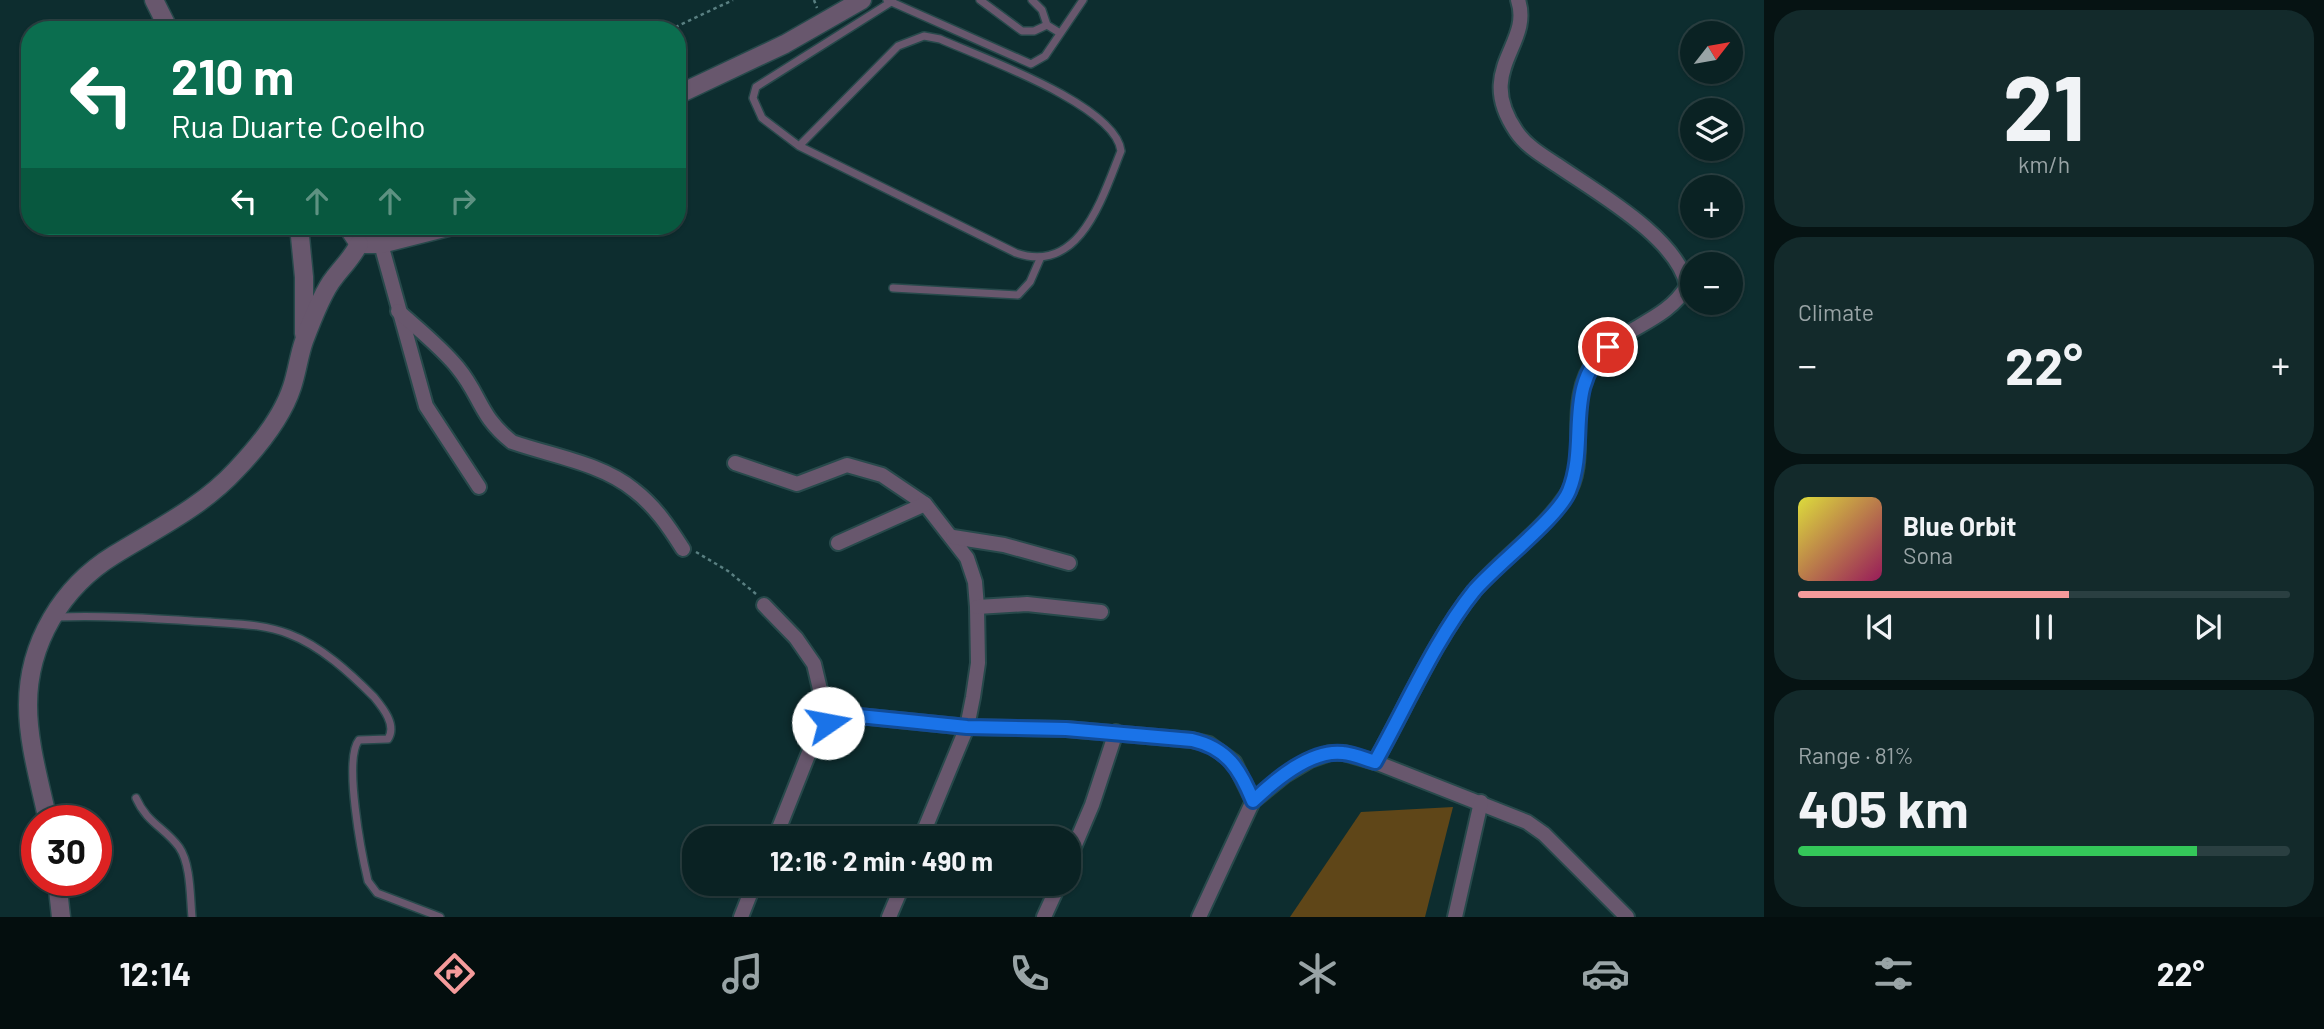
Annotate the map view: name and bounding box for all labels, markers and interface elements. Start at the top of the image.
north arrow [1680,21,1743,84]
map controls [1680,21,1743,315]
text: 210 m [171,46,294,105]
icon: left [56,49,147,140]
text: 21 [2003,50,2085,159]
button: layers [1680,98,1743,161]
text: Rua Duarte Coelho [171,106,426,144]
text: km/h [2018,150,2070,178]
button: + [1680,175,1743,238]
icon: left [225,182,263,220]
icon: ahead [298,182,336,220]
icon: ahead [371,182,409,220]
icon: right [444,182,482,220]
button: − [1680,252,1743,315]
text: Climate [1798,298,1874,326]
pin [1578,317,1638,377]
icon: arrive [1589,328,1627,366]
text: 22° [2005,333,2083,395]
text: − [1798,341,1817,387]
text: + [2271,341,2290,387]
text: Blue Orbit [1903,510,2016,541]
text: Sona [1903,541,1953,569]
icon: previous [1861,608,1899,646]
icon: pause [2025,608,2063,646]
icon: next [2189,608,2227,646]
position arrow [791,686,865,760]
text: Range · 81% [1798,741,1914,769]
text: 405 km [1798,776,1969,838]
speed limit sign: 30 [21,805,112,896]
text: 12:16 · 2 min · 490 m [770,845,993,876]
icon: directions [430,949,479,998]
icon: music [718,949,767,998]
icon: phone [1005,949,1054,998]
icon: climate [1293,949,1342,998]
icon: car [1581,949,1630,998]
icon: filters [1869,949,1918,998]
text: 12:14 [119,954,191,992]
text: 22° [2157,954,2205,992]

